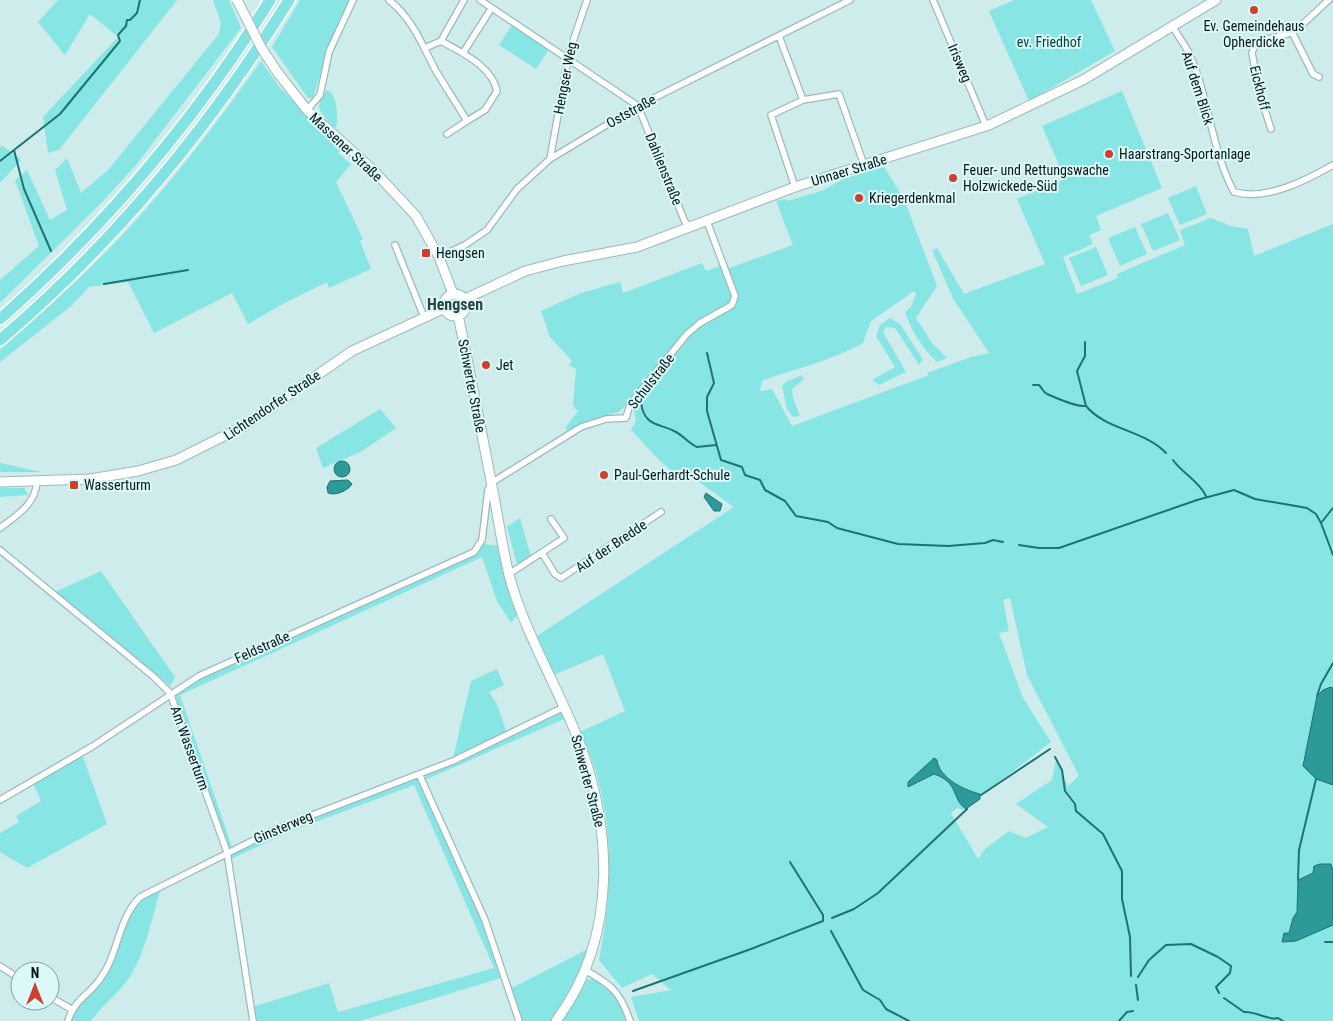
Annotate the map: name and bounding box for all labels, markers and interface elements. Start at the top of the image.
marker: Ev. Gemeindehaus Opherdicke [1248,4,1260,16]
place label: Ev. Gemeindehaus Opherdicke [1203,18,1305,50]
park label: ev. Friedhof [1017,34,1082,50]
street label: Hengser Weg [550,41,580,115]
street label: Irisweg [945,41,975,85]
street label: Auf dem Blick [1179,49,1218,128]
street label: Eickhoff [1247,64,1273,113]
street label: Oststraße [603,91,659,131]
street label: Massener Straße [306,109,386,185]
street label: Dahlienstraße [642,131,686,208]
place label: Haarstrang-Sportanlage [1119,146,1251,162]
marker: Haarstrang-Sportanlage [1103,148,1115,160]
street label: Unnaer Straße [809,151,889,189]
place label: Feuer- und Rettungswache Holzwickede-Süd [963,162,1109,194]
marker: Feuer- und Rettungswache Holzwickede-Süd [947,172,959,184]
place label: Kriegerdenkmal [869,190,955,206]
marker: Kriegerdenkmal [853,192,865,204]
place label: Hengsen [436,245,485,261]
marker: Hengsen [420,247,432,259]
district label: Hengsen [427,295,483,314]
street label: Schwerter Straße [455,338,489,435]
street label: Schulstraße [625,350,678,412]
place label: Jet [496,357,513,373]
marker: Jet [480,359,492,371]
street label: Lichtendorfer Straße [221,366,324,443]
place label: Paul-Gerhardt-Schule [614,467,731,483]
marker: Paul-Gerhardt-Schule [598,469,610,481]
place label: Wasserturm [84,477,151,493]
marker: Wasserturm [68,479,80,491]
street label: Auf der Bredde [572,516,650,576]
street label: Feldstraße [232,628,292,666]
street label: Am Wasserturm [167,704,213,792]
street label: Schwerter Straße [568,733,608,829]
street label: Ginsterweg [251,807,315,847]
north arrow [10,961,60,1011]
text: N [31,965,39,981]

